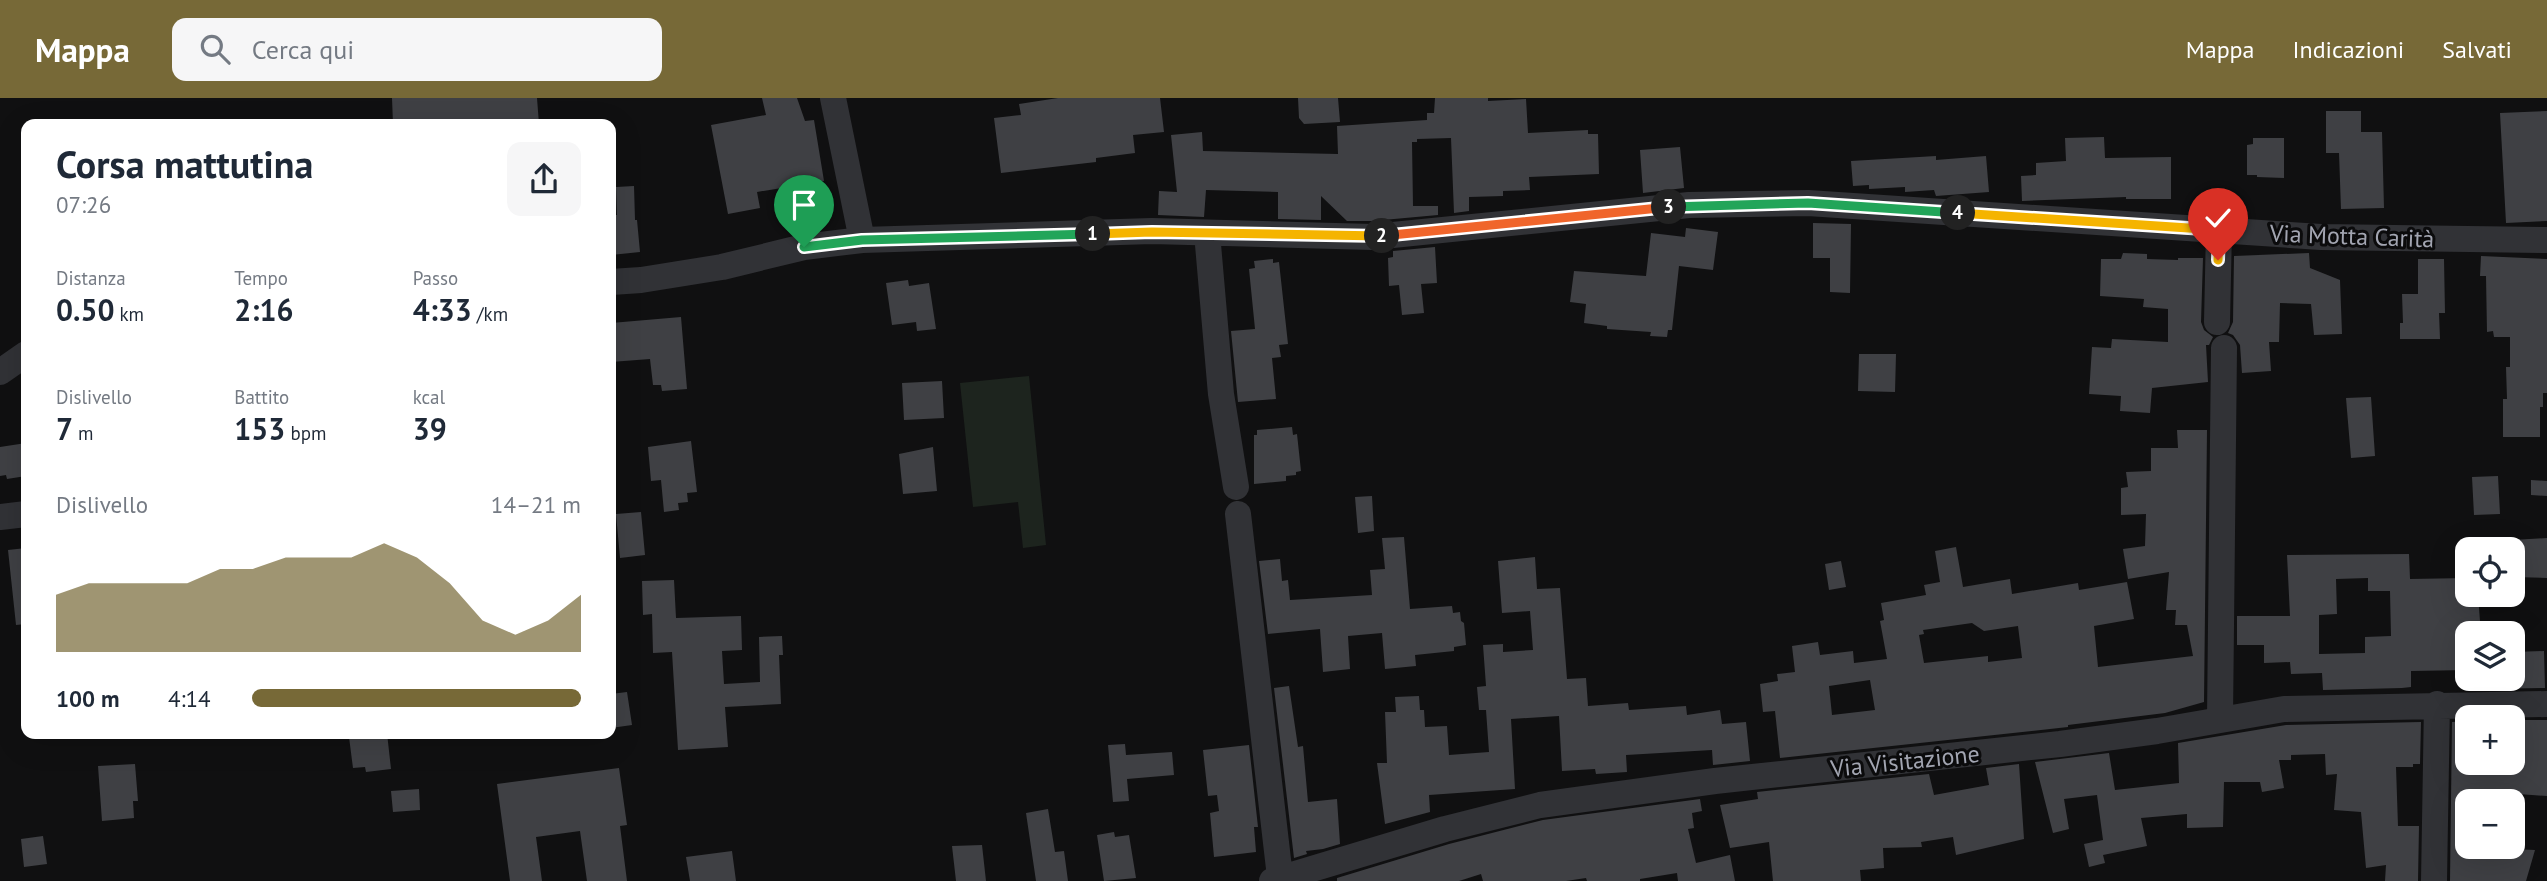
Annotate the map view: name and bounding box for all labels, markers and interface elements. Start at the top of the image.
search box [172,18,662,81]
text: Mappa [35,28,130,71]
icon: search [196,30,234,68]
text: Cerca qui [252,33,354,66]
text: Mappa [2186,34,2255,65]
text: Indicazioni [2293,34,2404,65]
text: Salvati [2442,34,2512,65]
text: Corsa mattutina [56,139,313,188]
button: share [507,142,581,216]
pin [774,175,834,247]
icon: arrive [785,186,823,224]
pin [2188,188,2248,260]
text: 07:26 [56,190,111,219]
pin: 3 [1652,190,1686,224]
text: 3 [1663,194,1674,218]
pin: 4 [1940,195,1976,230]
icon: check [2199,199,2237,237]
text: 4 [1952,200,1963,224]
pin: 1 [1076,216,1110,252]
pin: 2 [1364,218,1400,254]
street label: Via Motta Carità [2268,218,2435,254]
text: 1 [1087,221,1098,245]
text: 2 [1376,223,1387,247]
text: Distanza [56,266,126,290]
text: Tempo [234,266,288,290]
text: Passo [413,266,458,290]
text: 0.50 [56,290,114,329]
text: 2:16 [234,290,293,329]
text: 4:33 [413,290,472,329]
text: km [114,302,144,326]
text: /km [472,302,508,326]
text: Dislivello [56,385,132,409]
text: Battito [234,385,289,409]
text: kcal [413,385,445,409]
text: 7 [56,409,73,448]
text: 153 [234,409,285,448]
text: 39 [413,409,447,448]
text: m [73,421,94,445]
text: bpm [285,421,326,445]
text: Dislivello [56,490,148,519]
text: 14–21 m [491,490,581,519]
map controls [2455,537,2525,859]
button: locate [2455,537,2525,607]
button: layers [2455,621,2525,691]
text: 100 m [56,684,119,713]
text: 4:14 [168,684,211,713]
button: + [2455,705,2525,775]
street label: Via Visitazione [1828,738,1981,784]
button: − [2455,789,2525,859]

